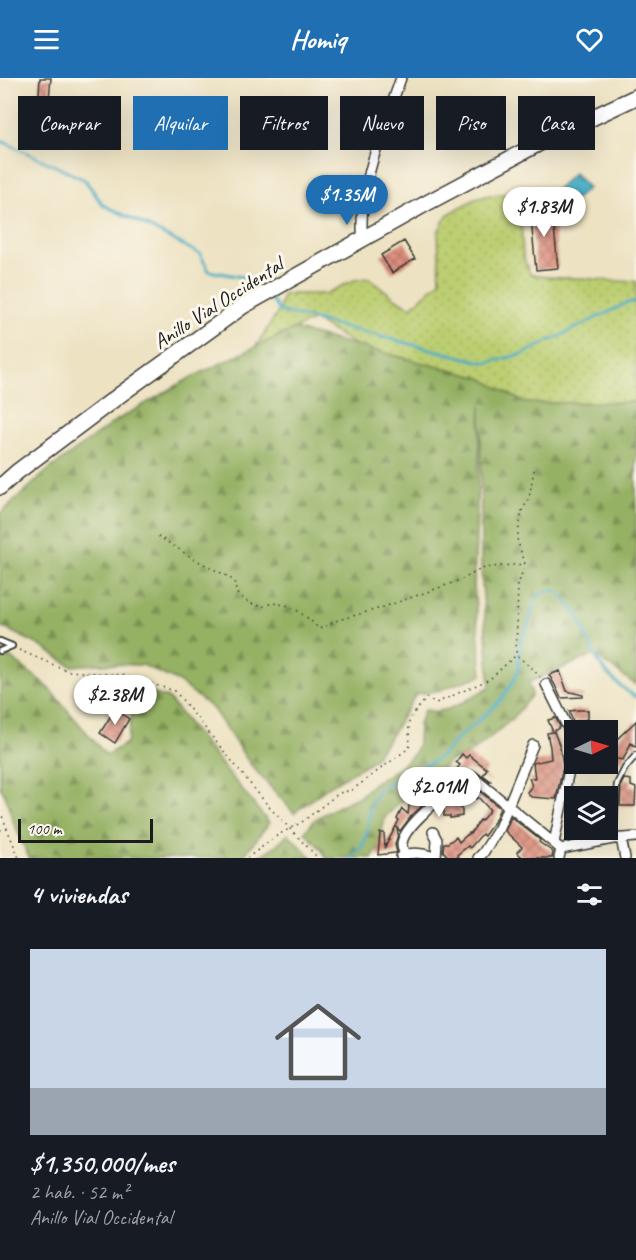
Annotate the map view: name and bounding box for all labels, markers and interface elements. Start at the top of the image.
text: Homiq [290,22,346,56]
icon: menu [30,23,63,56]
icon: heart [573,23,606,56]
chip: Comprar [18,96,121,150]
chip: Alquilar [133,96,228,150]
chip: Filtros [240,96,328,150]
chip: Nuevo [340,96,424,150]
chip: Piso [436,96,506,150]
chip: Casa [518,96,595,150]
pin: $1.35M [298,175,396,226]
text: $1.35M [320,182,374,207]
pin: $1.83M [495,187,593,238]
text: $1.83M [517,194,571,219]
street label: Anillo Vial Occidental [148,250,290,355]
pin: $2.38M [66,675,164,726]
text: $2.38M [88,682,142,707]
north arrow [564,720,618,774]
map controls [564,720,618,840]
pin: $2.01M [390,767,488,818]
text: $2.01M [412,774,466,799]
button: layers [564,786,618,840]
scale bar [18,816,153,844]
text: 100 m [27,819,61,839]
text: 4 viviendas [30,878,127,911]
icon: filters [573,878,606,911]
icon: home [264,988,372,1096]
text: $1,350,000/mes [30,1147,175,1180]
text: 2 hab. · 52 m² [30,1180,128,1205]
text: Anillo Vial Occidental [30,1205,172,1230]

